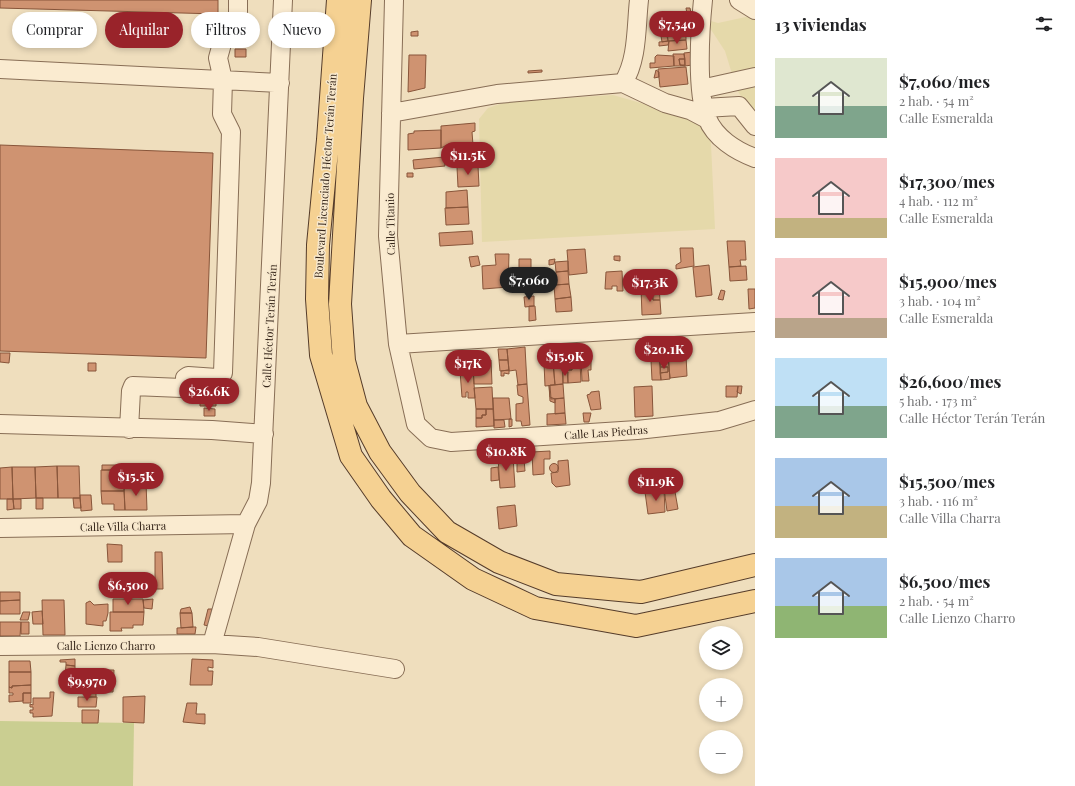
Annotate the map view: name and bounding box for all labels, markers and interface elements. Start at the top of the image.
pin: $7,540 [644,11,710,45]
chip: Comprar [12,12,97,48]
chip: Alquilar [105,12,183,48]
chip: Filtros [191,12,260,48]
chip: Nuevo [268,12,335,48]
text: 13 viviendas [775,13,867,35]
icon: filters [1033,13,1055,35]
text: $7,540 [658,15,696,32]
text: $7,060/mes [899,70,990,92]
street label: Boulevard Licenciado Héctor Terán Terán [310,73,340,279]
icon: home [807,74,855,122]
text: 2 hab. · 54 m² [899,92,974,109]
text: Calle Esmeralda [899,109,993,126]
pin: $11.5K [435,142,501,176]
text: $11.5K [450,146,486,163]
text: $17,300/mes [899,170,995,192]
icon: home [807,174,855,222]
text: 4 hab. · 112 m² [899,192,978,209]
street label: Calle Titanio [382,193,398,255]
text: Calle Esmeralda [899,209,993,226]
street label: Calle Héctor Terán Terán [258,263,280,388]
pin: $7,060 [496,267,562,301]
pin: $17.3K [617,269,683,303]
text: $15,900/mes [899,270,997,292]
text: $7,060 [509,271,549,288]
text: $17.3K [632,273,668,290]
icon: home [807,274,855,322]
text: 3 hab. · 104 m² [899,292,981,309]
text: Calle Esmeralda [899,309,993,326]
pin: $20.1K [631,336,697,370]
text: $20.1K [644,340,684,357]
pin: $15.9K [532,343,598,377]
text: $15.9K [546,347,584,364]
pin: $17K [444,350,492,384]
text: $17K [454,354,482,371]
text: $26,600/mes [899,370,1001,392]
icon: home [807,374,855,422]
pin: $26.6K [176,378,242,412]
text: $26.6K [188,382,230,399]
text: 5 hab. · 173 m² [899,392,977,409]
text: Calle Héctor Terán Terán [899,409,1045,426]
street label: Calle Las Piedras [564,422,649,442]
pin: $10.8K [473,438,539,472]
text: $10.8K [486,442,526,459]
pin: $15.5K [103,463,169,497]
text: $15.5K [118,467,154,484]
pin: $11.9K [623,468,689,502]
text: $15,500/mes [899,470,995,492]
text: $11.9K [637,472,675,489]
icon: home [807,474,855,522]
text: 3 hab. · 116 m² [899,492,978,509]
text: Calle Villa Charra [899,509,1001,526]
street label: Calle Villa Charra [80,518,167,534]
text: $6,500/mes [899,570,990,592]
pin: $6,500 [95,572,161,606]
icon: home [807,574,855,622]
text: $6,500 [108,576,148,593]
text: 2 hab. · 54 m² [899,592,974,609]
text: Calle Lienzo Charro [899,609,1015,626]
map controls [699,626,743,774]
button: layers [699,626,743,670]
street label: Calle Lienzo Charro [57,638,155,653]
pin: $9,970 [54,668,120,702]
text: $9,970 [67,672,107,689]
button: + [699,678,743,722]
button: − [699,730,743,774]

